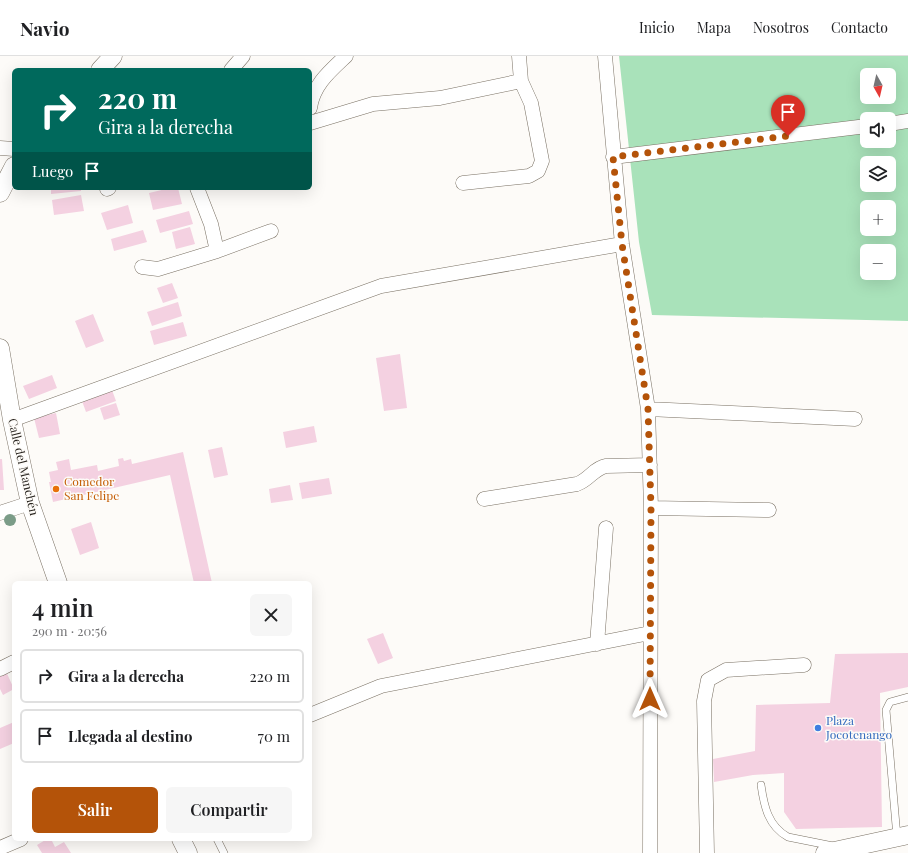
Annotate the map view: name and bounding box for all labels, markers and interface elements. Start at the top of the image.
text: Navio [20,15,69,41]
text: Inicio [639,18,675,37]
text: Mapa [697,18,731,37]
text: Nosotros [753,18,809,37]
text: Contacto [831,18,888,37]
north arrow [860,68,896,104]
map controls [860,68,896,280]
text: 220 m [98,79,177,116]
icon: right [32,84,84,136]
pin [771,95,805,136]
icon: arrive [777,101,799,123]
button: sound [860,112,896,148]
text: Gira a la derecha [98,115,233,139]
button: layers [860,156,896,192]
icon: arrive [81,160,103,182]
text: Luego [32,161,73,181]
button: + [860,200,896,236]
button: − [860,244,896,280]
street label: Calle del Manchén [5,417,43,517]
place label: Comedor San Felipe [64,473,119,503]
marker: Comedor San Felipe [51,484,61,494]
text: 4 min [32,591,94,623]
button: close [250,594,292,636]
text: 290 m · 20:56 [32,622,107,639]
icon: right [34,665,56,687]
text: Gira a la derecha [68,666,184,686]
text: 220 m [250,666,290,686]
position arrow [629,678,671,720]
place label: Plaza Jocotenango [825,712,892,742]
marker: Plaza Jocotenango [813,723,823,733]
icon: arrive [34,725,56,747]
text: Llegada al destino [68,726,192,746]
text: 70 m [258,726,290,746]
button: Salir [32,787,158,833]
button: Compartir [166,787,292,833]

